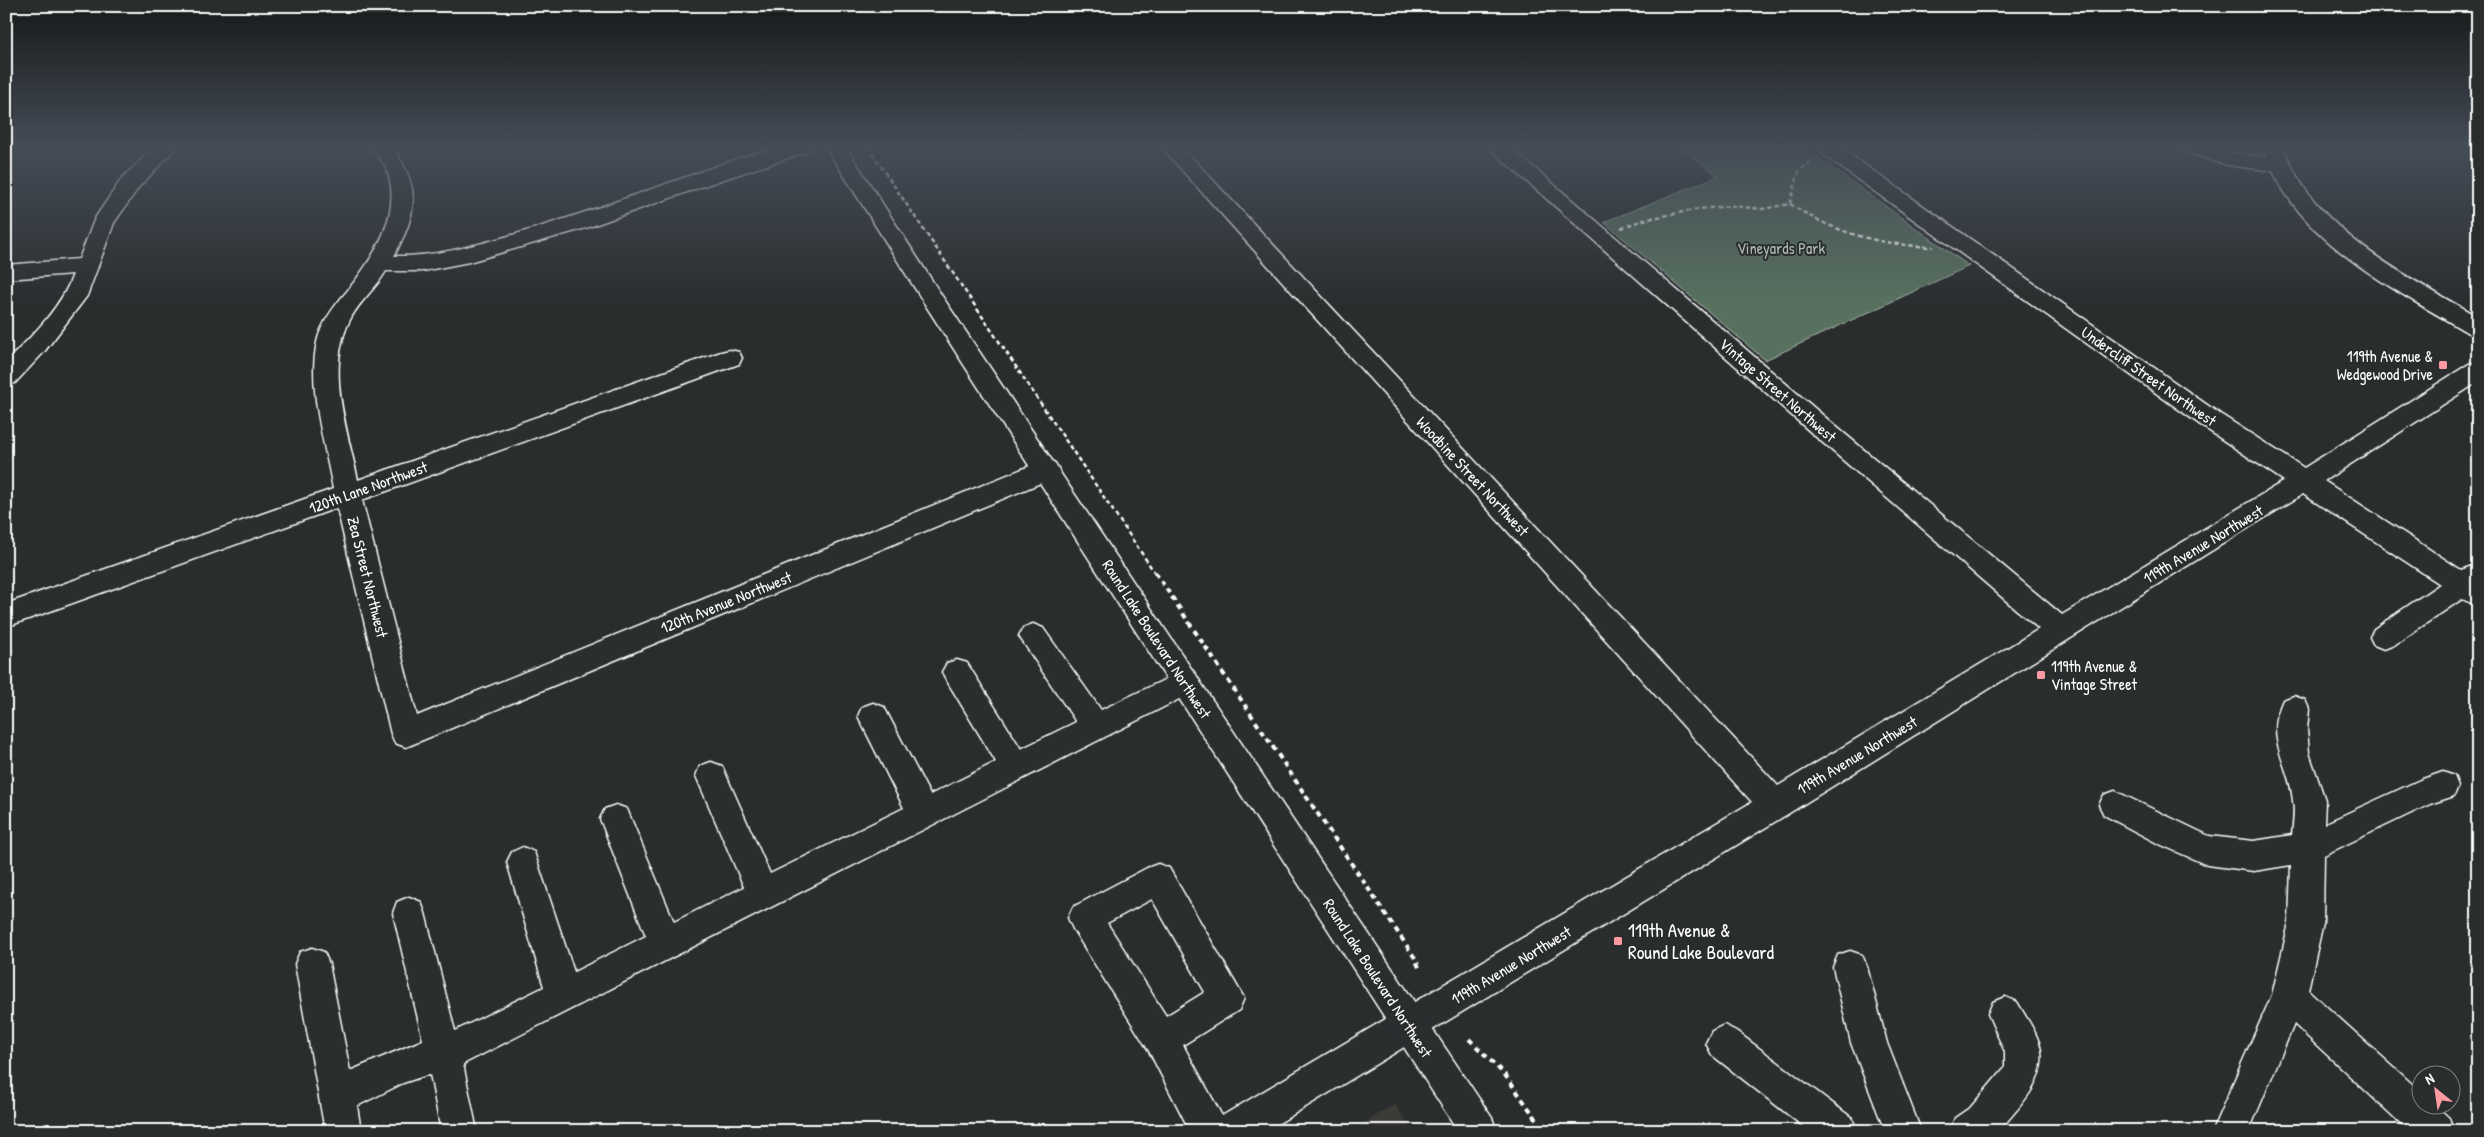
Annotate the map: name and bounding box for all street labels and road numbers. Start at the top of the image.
street label: Undercliff Street Northwest [2077,321,2222,431]
street label: Vintage Street Northwest [1715,333,1842,447]
street label: Woodbine Street Northwest [1412,411,1535,541]
street label: 120th Lane Northwest [306,455,431,519]
street label: 119th Avenue Northwest [2139,499,2268,589]
street label: Zea Street Northwest [342,514,394,640]
street label: Round Lake Boulevard Northwest [1097,555,1217,723]
street label: 120th Avenue Northwest [657,566,795,638]
street label: 119th Avenue Northwest [1793,710,1922,800]
street label: Round Lake Boulevard Northwest [1318,894,1438,1062]
street label: 119th Avenue Northwest [1447,920,1576,1010]

